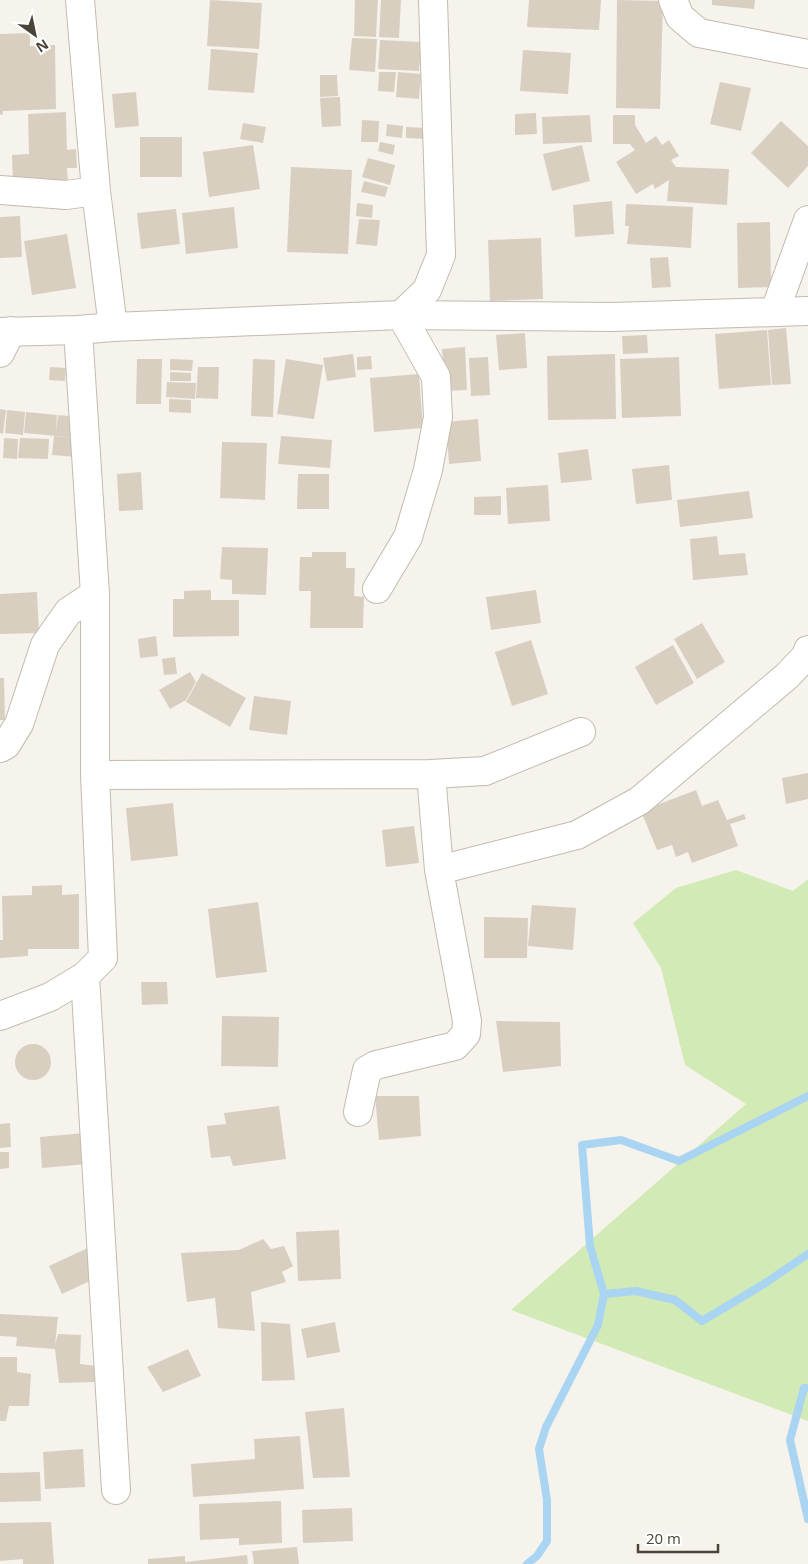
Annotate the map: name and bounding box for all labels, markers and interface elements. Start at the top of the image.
north arrow [10,10,60,60]
text: N [32,35,52,57]
scale bar [638,1522,718,1554]
text: 20 m [646,1528,681,1548]

